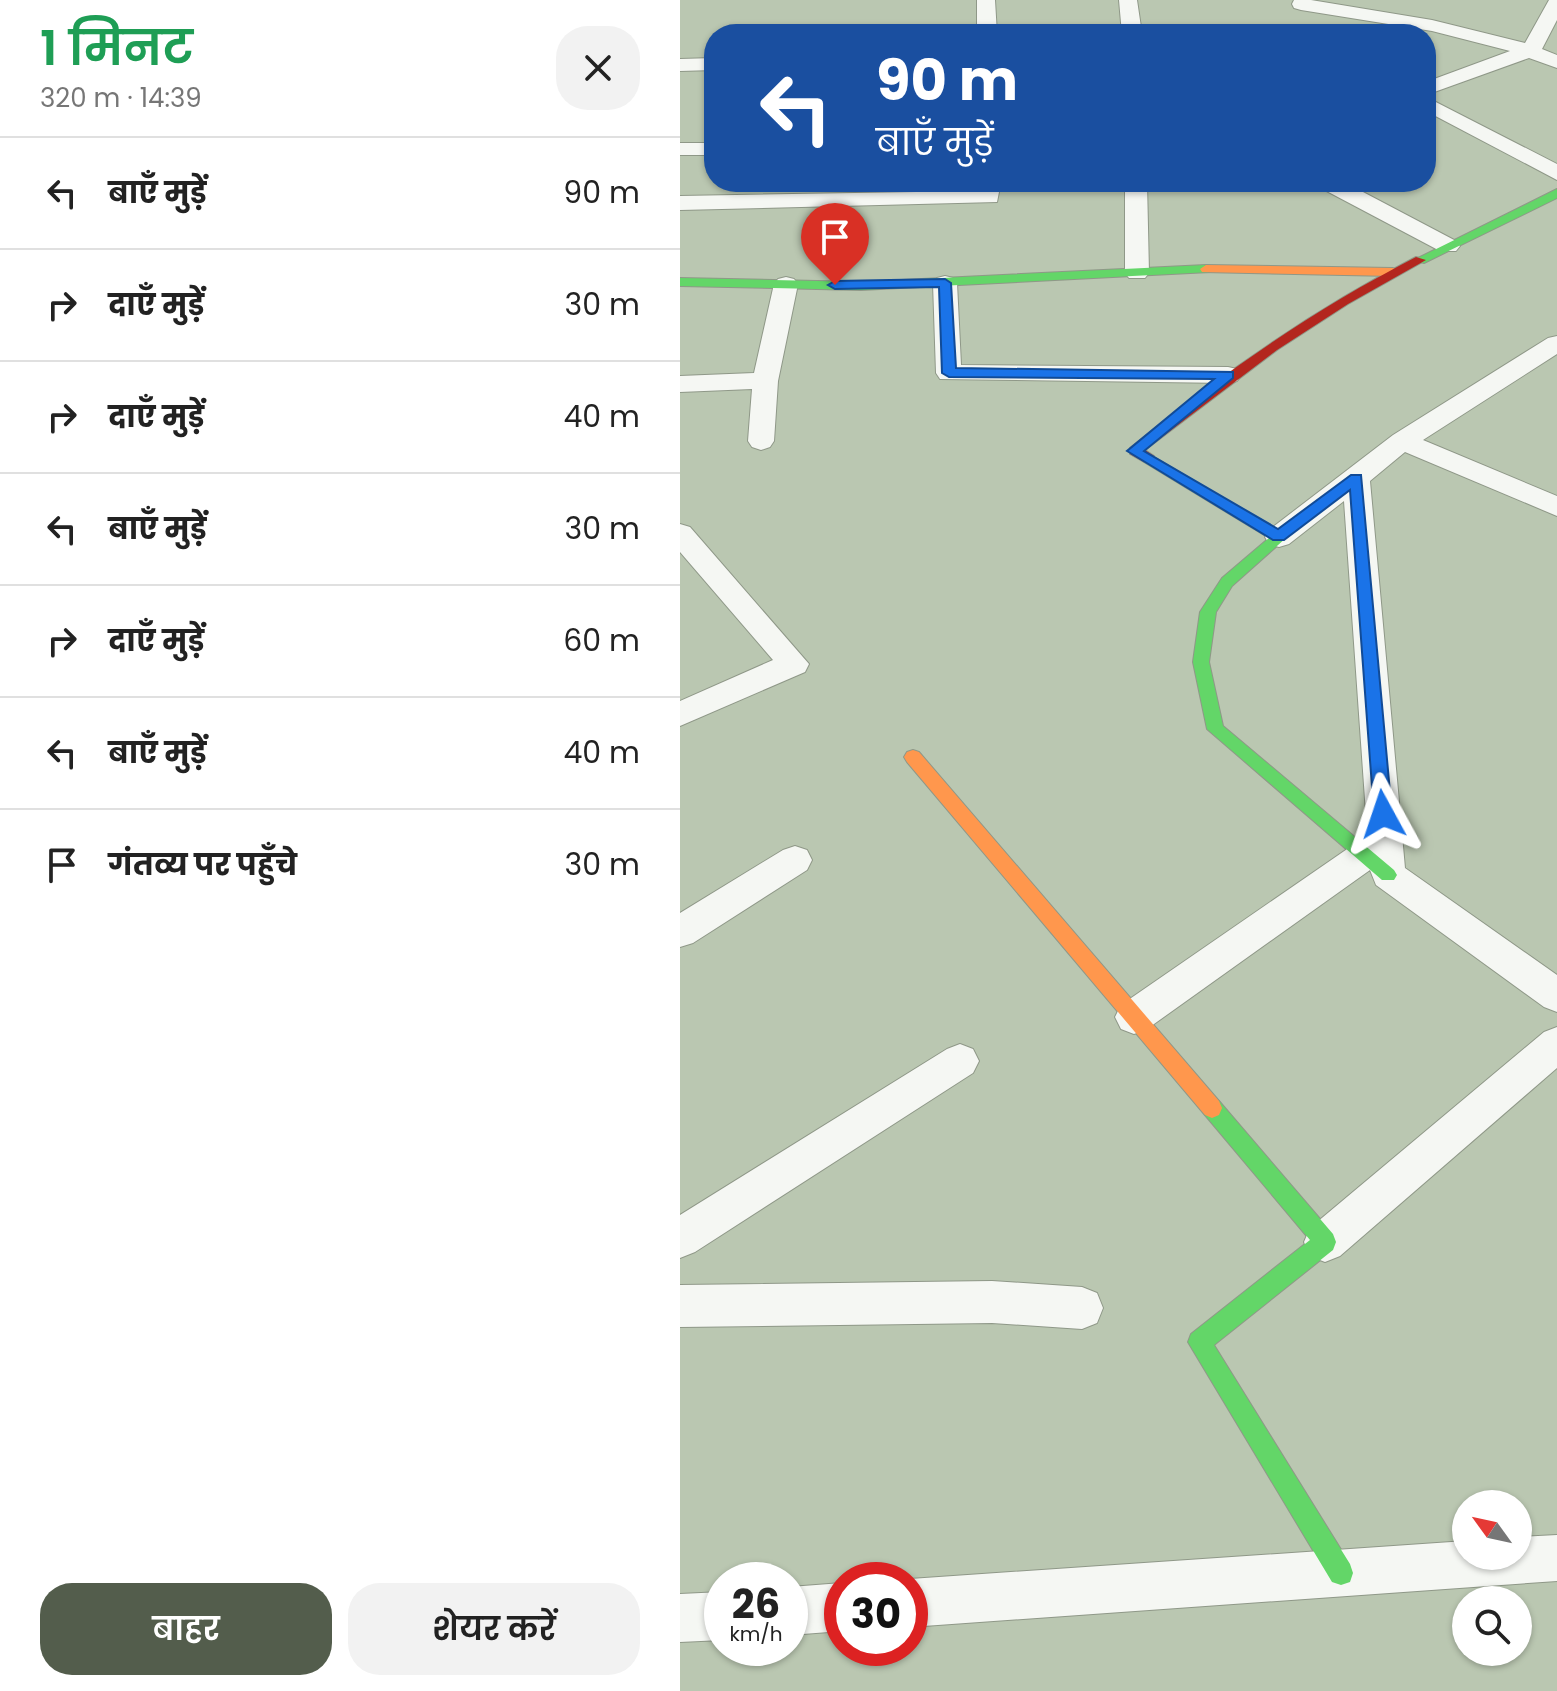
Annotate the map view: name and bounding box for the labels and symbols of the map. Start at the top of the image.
pin [801,203,869,285]
position arrow [1341,772,1425,856]
north arrow [1452,1490,1532,1570]
speed limit sign: 30 [824,1562,928,1666]

